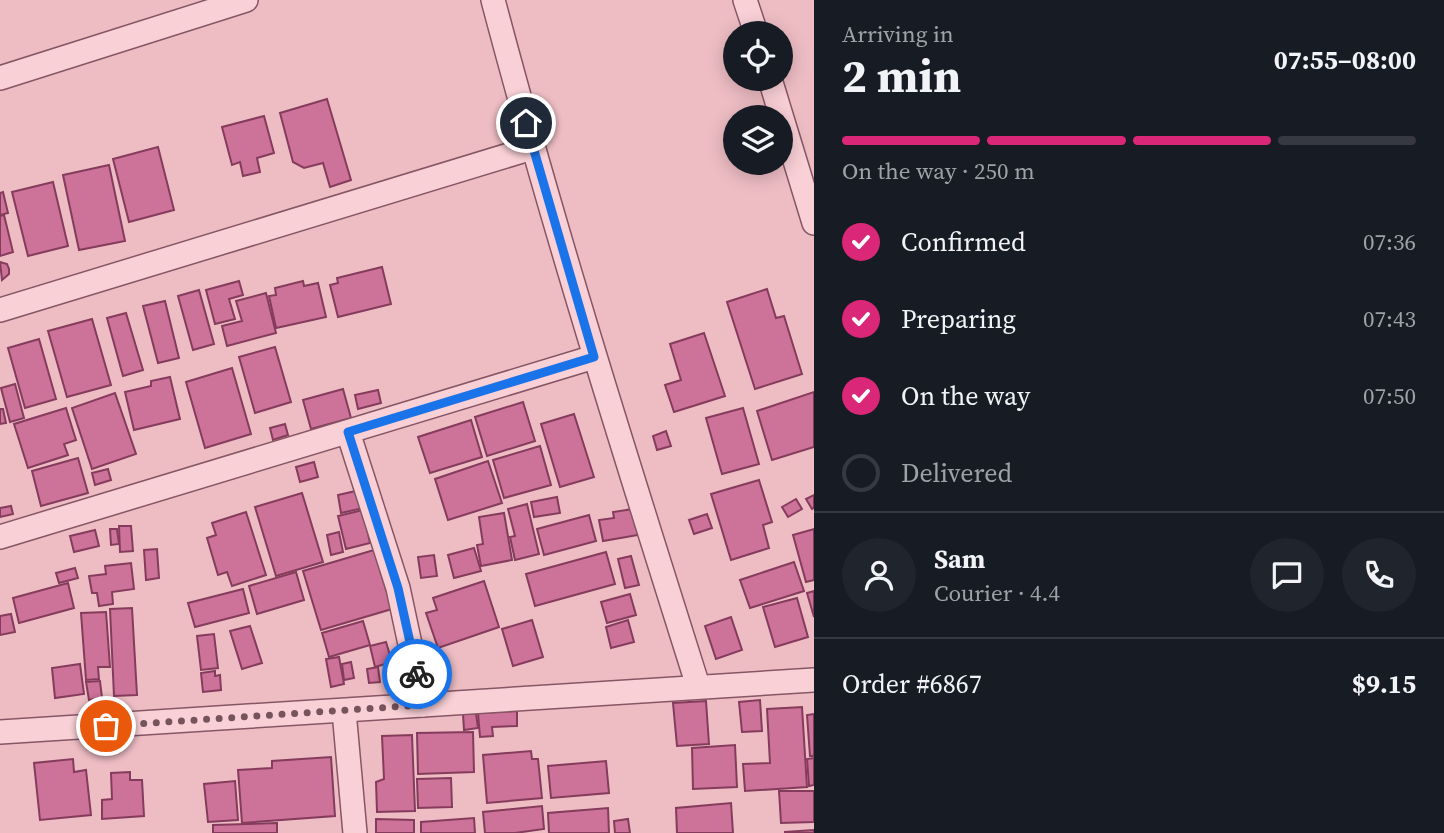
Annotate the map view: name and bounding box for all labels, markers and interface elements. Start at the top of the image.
text: Arriving in [842,18,954,50]
map controls [723,21,793,175]
button: locate [723,21,793,91]
text: 07:55–08:00 [1274,42,1416,78]
text: 2 min [842,44,961,107]
pin [496,93,556,153]
icon: home [507,104,545,142]
button: layers [723,105,793,175]
text: On the way · 250 m [842,155,1035,187]
icon: check [842,223,880,261]
text: Confirmed [901,224,1026,260]
text: 07:36 [1363,226,1416,258]
icon: check [842,300,880,338]
text: Preparing [901,301,1016,337]
text: 07:43 [1363,303,1416,335]
icon: check [842,377,880,415]
text: On the way [901,378,1030,414]
text: 07:50 [1363,380,1416,412]
text: Delivered [901,455,1012,491]
button: person [842,538,916,612]
button: chat [1250,538,1324,612]
button: phone [1342,538,1416,612]
text: Sam [934,541,985,577]
text: Courier · 4.4 [934,577,1060,609]
courier [382,639,452,709]
icon: bike [398,655,436,693]
text: Order #6867 [842,666,982,702]
text: $9.15 [1352,666,1416,702]
pin [76,696,136,756]
icon: bag [87,707,125,745]

